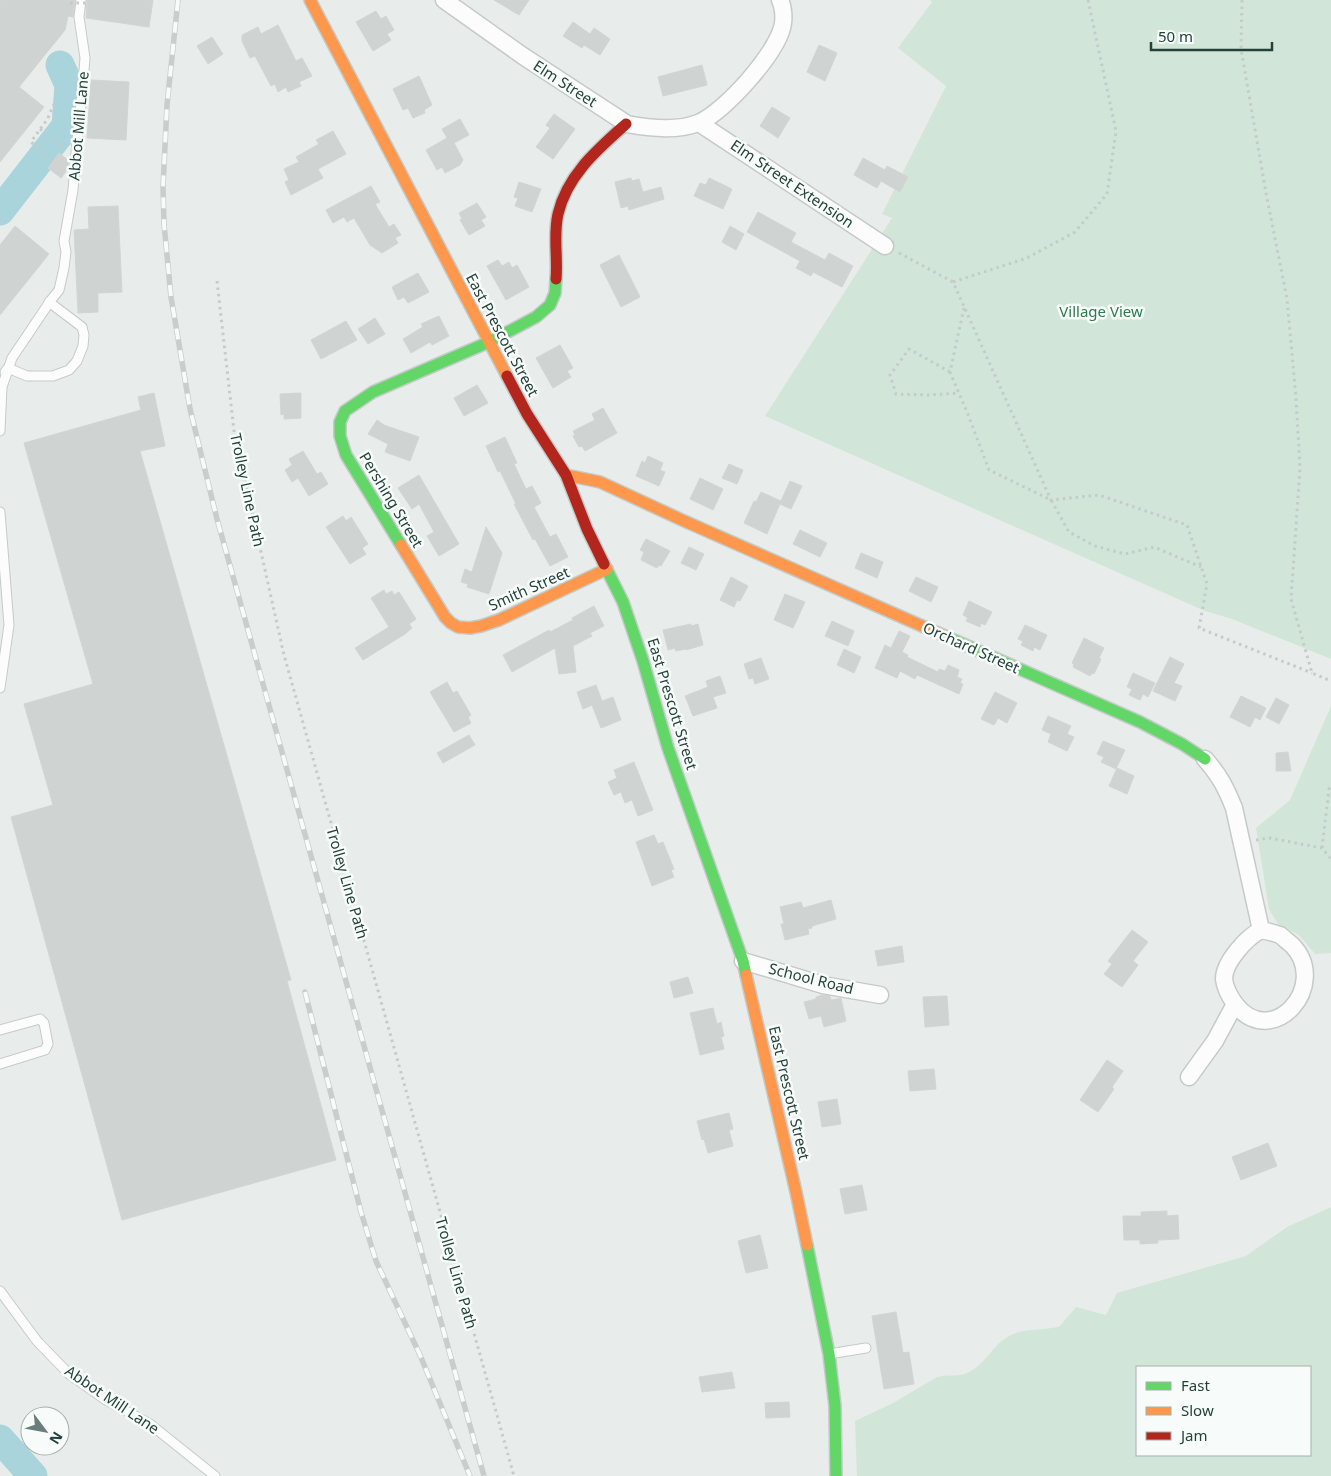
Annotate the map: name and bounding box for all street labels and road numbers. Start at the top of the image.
street label: Elm Street [530,55,602,111]
street label: Abbot Mill Lane [63,70,93,181]
street label: Elm Street Extension [727,134,858,232]
street label: East Prescott Street [462,269,544,400]
street label: Trolley Line Path [226,431,270,548]
street label: Pershing Street [355,448,429,552]
street label: Smith Street [485,561,573,615]
street label: Orchard Street [920,617,1023,677]
street label: East Prescott Street [643,635,703,773]
street label: Trolley Line Path [322,824,373,941]
street label: School Road [767,958,856,998]
street label: East Prescott Street [765,1024,815,1162]
street label: Trolley Line Path [431,1214,482,1331]
street label: Abbot Mill Lane [62,1360,164,1438]

